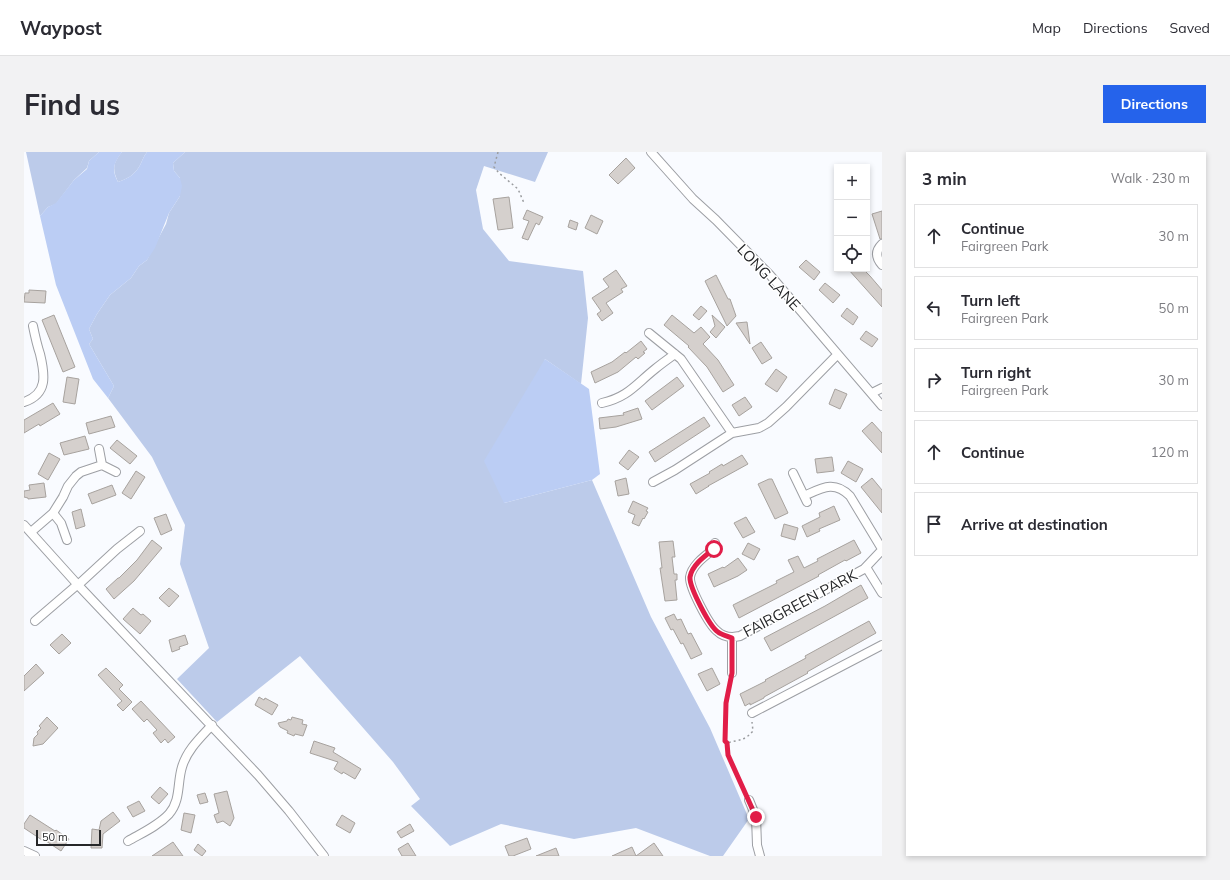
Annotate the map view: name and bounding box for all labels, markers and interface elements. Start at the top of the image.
text: Waypost [20,16,102,40]
text: Map [1032,19,1061,37]
text: Directions [1083,19,1148,37]
text: Saved [1170,19,1210,37]
button: Directions [1103,85,1206,123]
text: Find us [24,87,120,122]
map controls [834,164,870,272]
button: + [834,164,870,200]
text: 3 min [922,168,967,189]
text: Walk · 230 m [1111,170,1190,186]
button: − [834,200,870,236]
text: Continue [961,219,1024,238]
icon: ahead [923,225,945,247]
text: 30 m [1159,228,1189,244]
button: locate [834,236,870,272]
text: Fairgreen Park [961,238,1049,254]
street label: LONG LANE [733,240,805,314]
text: Turn left [961,291,1020,310]
icon: left [923,297,945,319]
text: 50 m [1159,300,1189,316]
text: Fairgreen Park [961,310,1049,326]
text: Turn right [961,363,1031,382]
icon: right [923,369,945,391]
text: 30 m [1159,372,1189,388]
text: Fairgreen Park [961,382,1049,398]
icon: ahead [923,441,945,463]
text: Continue [961,443,1024,462]
text: 120 m [1151,444,1189,460]
icon: arrive [923,513,945,535]
text: Arrive at destination [961,515,1108,534]
route start [705,540,723,558]
street label: FAIRGREEN PARK [740,565,861,641]
route end [747,808,765,826]
scale bar [36,828,101,847]
text: 50 m [42,830,68,844]

